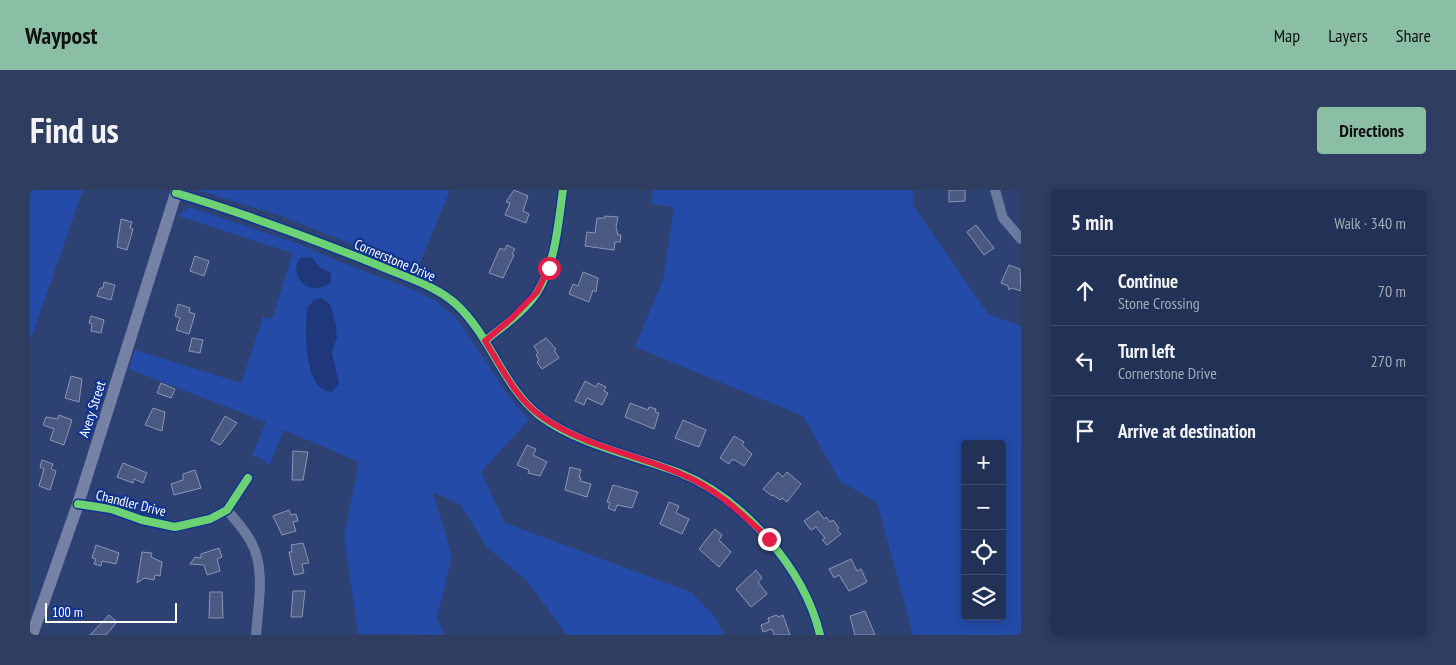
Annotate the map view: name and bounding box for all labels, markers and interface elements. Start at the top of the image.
text: Waypost [25,20,98,51]
text: Map [1274,24,1300,47]
text: Layers [1328,24,1368,47]
text: Share [1396,24,1431,47]
text: Find us [30,107,119,153]
button: Directions [1317,107,1426,154]
text: 5 min [1071,209,1113,236]
text: Walk · 340 m [1334,213,1406,233]
street label: Cornerstone Drive [352,235,439,285]
route start [538,257,561,280]
text: Continue [1118,269,1178,293]
icon: ahead [1071,277,1099,305]
text: 70 m [1378,281,1406,301]
text: Stone Crossing [1118,293,1200,313]
text: Turn left [1118,339,1175,363]
icon: left [1071,347,1099,375]
text: 270 m [1371,351,1406,371]
text: Cornerstone Drive [1118,363,1217,383]
street label: Avery Street [74,378,110,439]
icon: arrive [1071,417,1099,445]
text: Arrive at destination [1118,419,1256,443]
map controls [961,440,1006,620]
button: + [961,440,1006,485]
button: − [961,485,1006,530]
street label: Chandler Drive [94,486,168,520]
route end [758,528,781,551]
button: locate [961,530,1006,575]
button: layers [961,575,1006,620]
scale bar [45,600,178,623]
text: 100 m [52,603,83,621]

